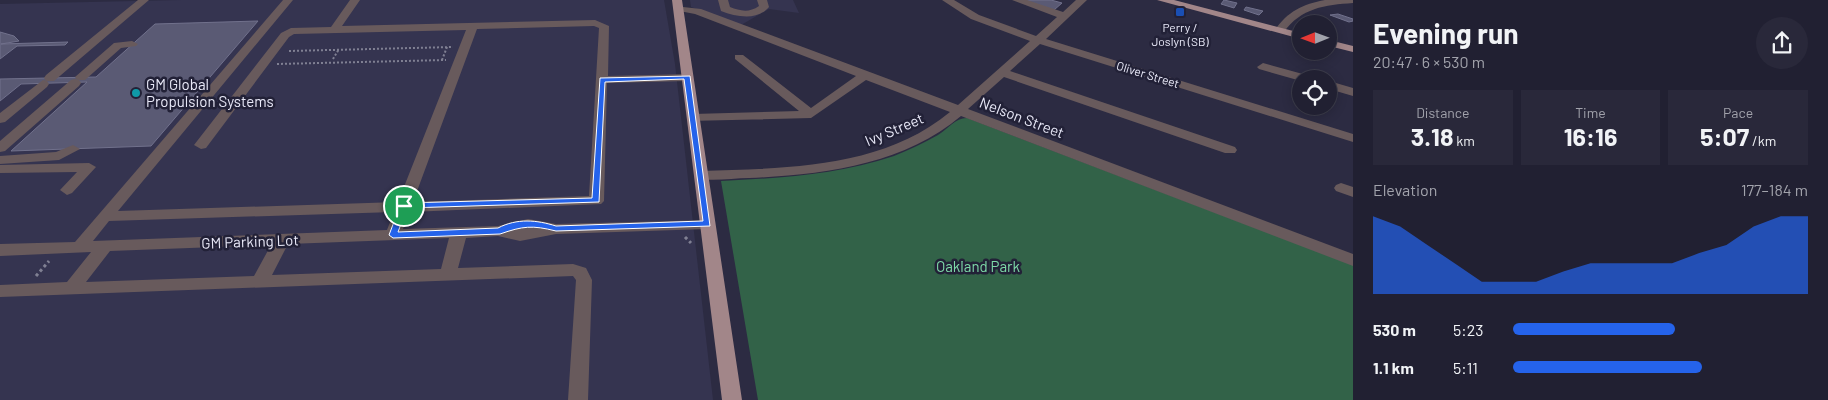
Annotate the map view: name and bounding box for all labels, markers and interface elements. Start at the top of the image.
marker: Perry / Joslyn (SB) [1174,6,1186,18]
north arrow [1292,15,1338,60]
map controls [1292,15,1337,115]
text: Evening run [1373,16,1519,50]
button: share [1756,17,1808,69]
place label: Perry / Joslyn (SB) [1151,20,1209,48]
text: 20:47 · 6 × 530 m [1373,52,1485,71]
street label: Oliver Street [1115,58,1181,90]
button: locate [1292,70,1337,115]
place label: GM Global Propulsion Systems [146,75,274,110]
marker: GM Global Propulsion Systems [130,87,142,99]
street label: Nelson Street [977,93,1067,141]
text: Distance [1416,104,1470,121]
text: Time [1575,104,1606,121]
text: Pace [1723,104,1753,121]
street label: Ivy Street [862,109,926,149]
text: 3.18 [1411,121,1453,151]
text: 16:16 [1564,121,1617,151]
text: 5:07 [1700,121,1749,151]
text: km [1453,132,1475,149]
text: /km [1749,132,1776,149]
text: Elevation [1373,180,1437,199]
text: 177–184 m [1741,180,1808,199]
pin [383,185,425,227]
icon: arrive [390,192,418,220]
street label: GM Parking Lot [201,230,299,252]
park label: Oakland Park [936,257,1021,275]
text: 530 m [1373,320,1416,339]
text: 5:23 [1453,320,1483,339]
text: 1.1 km [1373,358,1414,377]
text: 5:11 [1453,358,1478,377]

